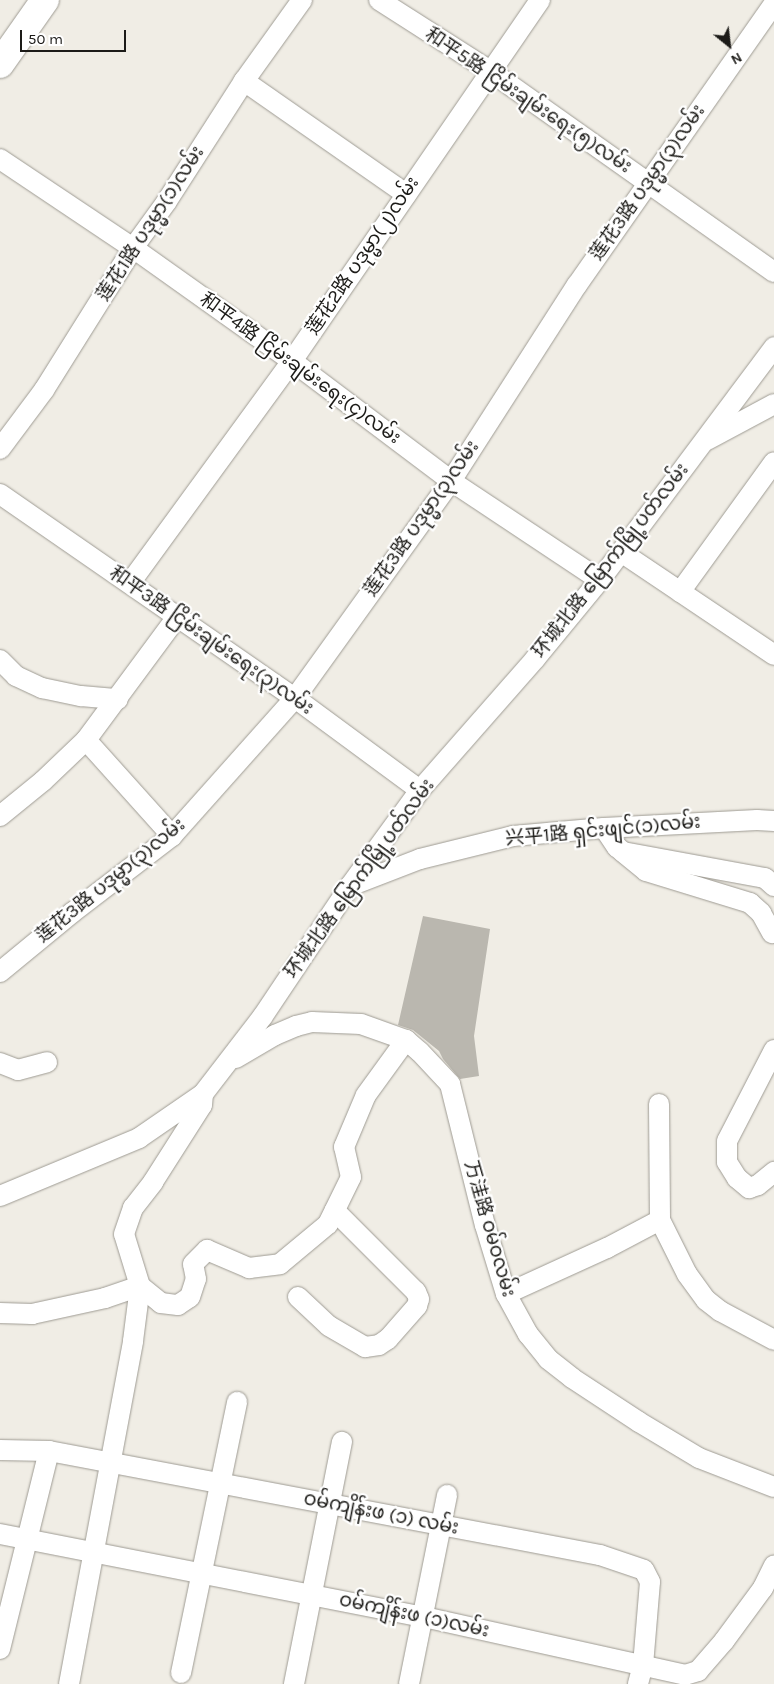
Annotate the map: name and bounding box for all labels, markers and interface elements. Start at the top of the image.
scale bar [22,20,129,52]
north arrow [704,20,754,70]
street label: 和平5路 ငြိမ်းချမ်းရေး(၅)လမ်း [420,23,636,179]
text: 50 m [28,30,63,48]
text: N [728,49,745,68]
street label: 莲花3路 ပဒုမ္မာ(၃)လမ်း [586,101,710,265]
street label: 莲花1路 ပဒုမ္မာ(၁)လမ်း [92,142,210,306]
street label: 莲花2路 ပဒုမ္မာ(၂)လမ်း [301,172,425,340]
street label: 和平4路 ငြိမ်းချမ်းရေး(၄)လမ်း [195,288,405,450]
street label: 莲花3路 ပဒုမ္မာ(၃)လမ်း [360,437,484,601]
street label: 环城北路 မြောက်မြို့ပတ်လမ်း [528,459,694,663]
street label: 和平3路 ငြိမ်းချမ်းရေး(၃)လမ်း [105,562,317,720]
street label: 环城北路 မြောက်မြို့ပတ်လမ်း [280,775,440,983]
street label: 兴平1路 ရှင်းဖျင်(၁)လမ်း [504,811,702,851]
street label: 莲花3路 ပဒုမ္မာ(၃)လမ်း [32,814,190,948]
street label: 万洼路 ဝမ်ဝလမ်း [459,1158,519,1300]
street label: ဝမ်ကျိန်းဖ (၁) လမ်း [302,1488,460,1540]
street label: ဝမ်ကျိန်းဖ (၁)လမ်း [337,1589,491,1643]

